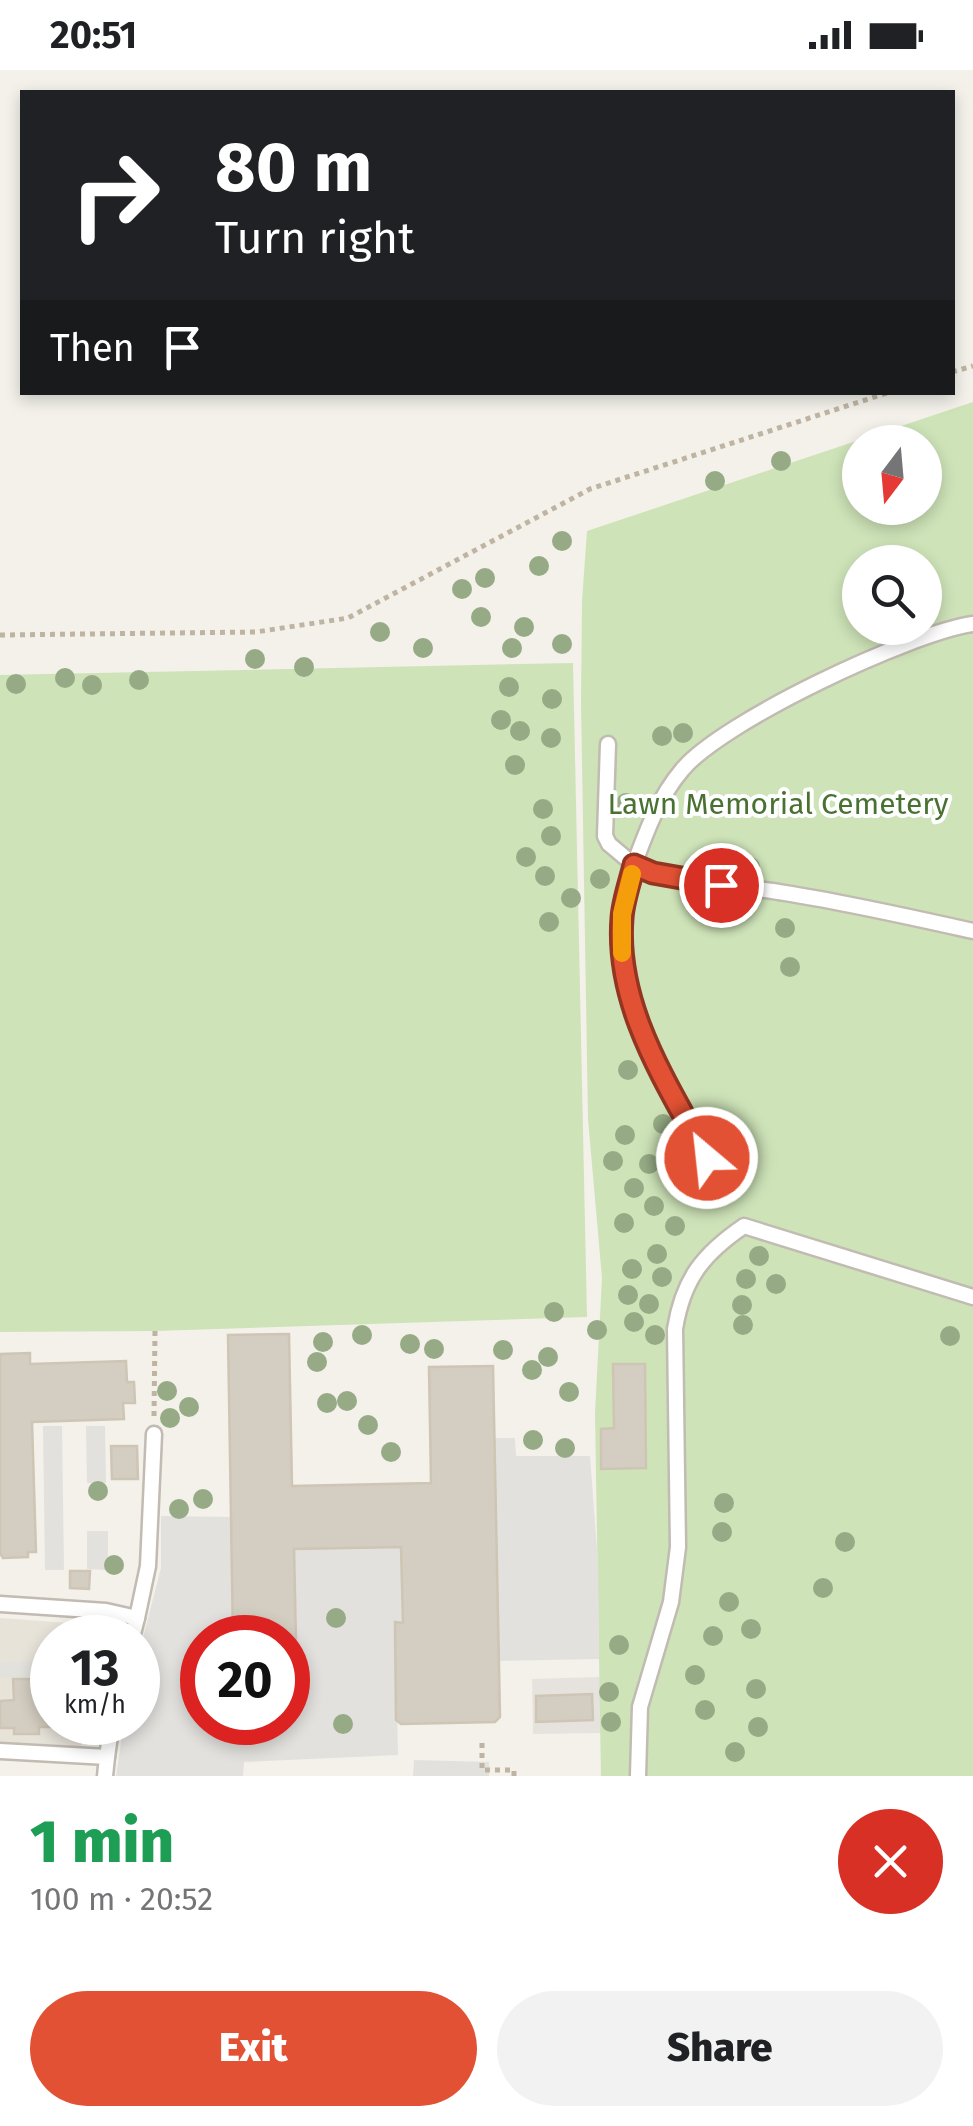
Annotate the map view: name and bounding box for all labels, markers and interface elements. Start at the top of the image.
text: 20:51 [50,12,137,58]
text: 80 m [215,126,372,210]
icon: right [50,130,180,260]
text: Turn right [215,211,414,265]
icon: arrive [155,320,210,375]
text: Then [50,325,135,371]
north arrow [842,425,942,525]
map controls [842,425,942,645]
button: search [842,545,942,645]
park label: Lawn Memorial Cemetery [607,786,949,822]
pin [679,843,764,928]
icon: arrive [694,858,749,913]
position arrow [655,1106,759,1210]
speed limit sign: 20 [180,1615,310,1745]
text: 13 [70,1638,120,1698]
text: km/h [64,1690,126,1720]
text: 1 min [30,1806,174,1878]
button: close [838,1809,943,1914]
text: 100 m · 20:52 [30,1880,213,1918]
button: Exit [30,1991,477,2106]
button: Share [497,1991,943,2106]

